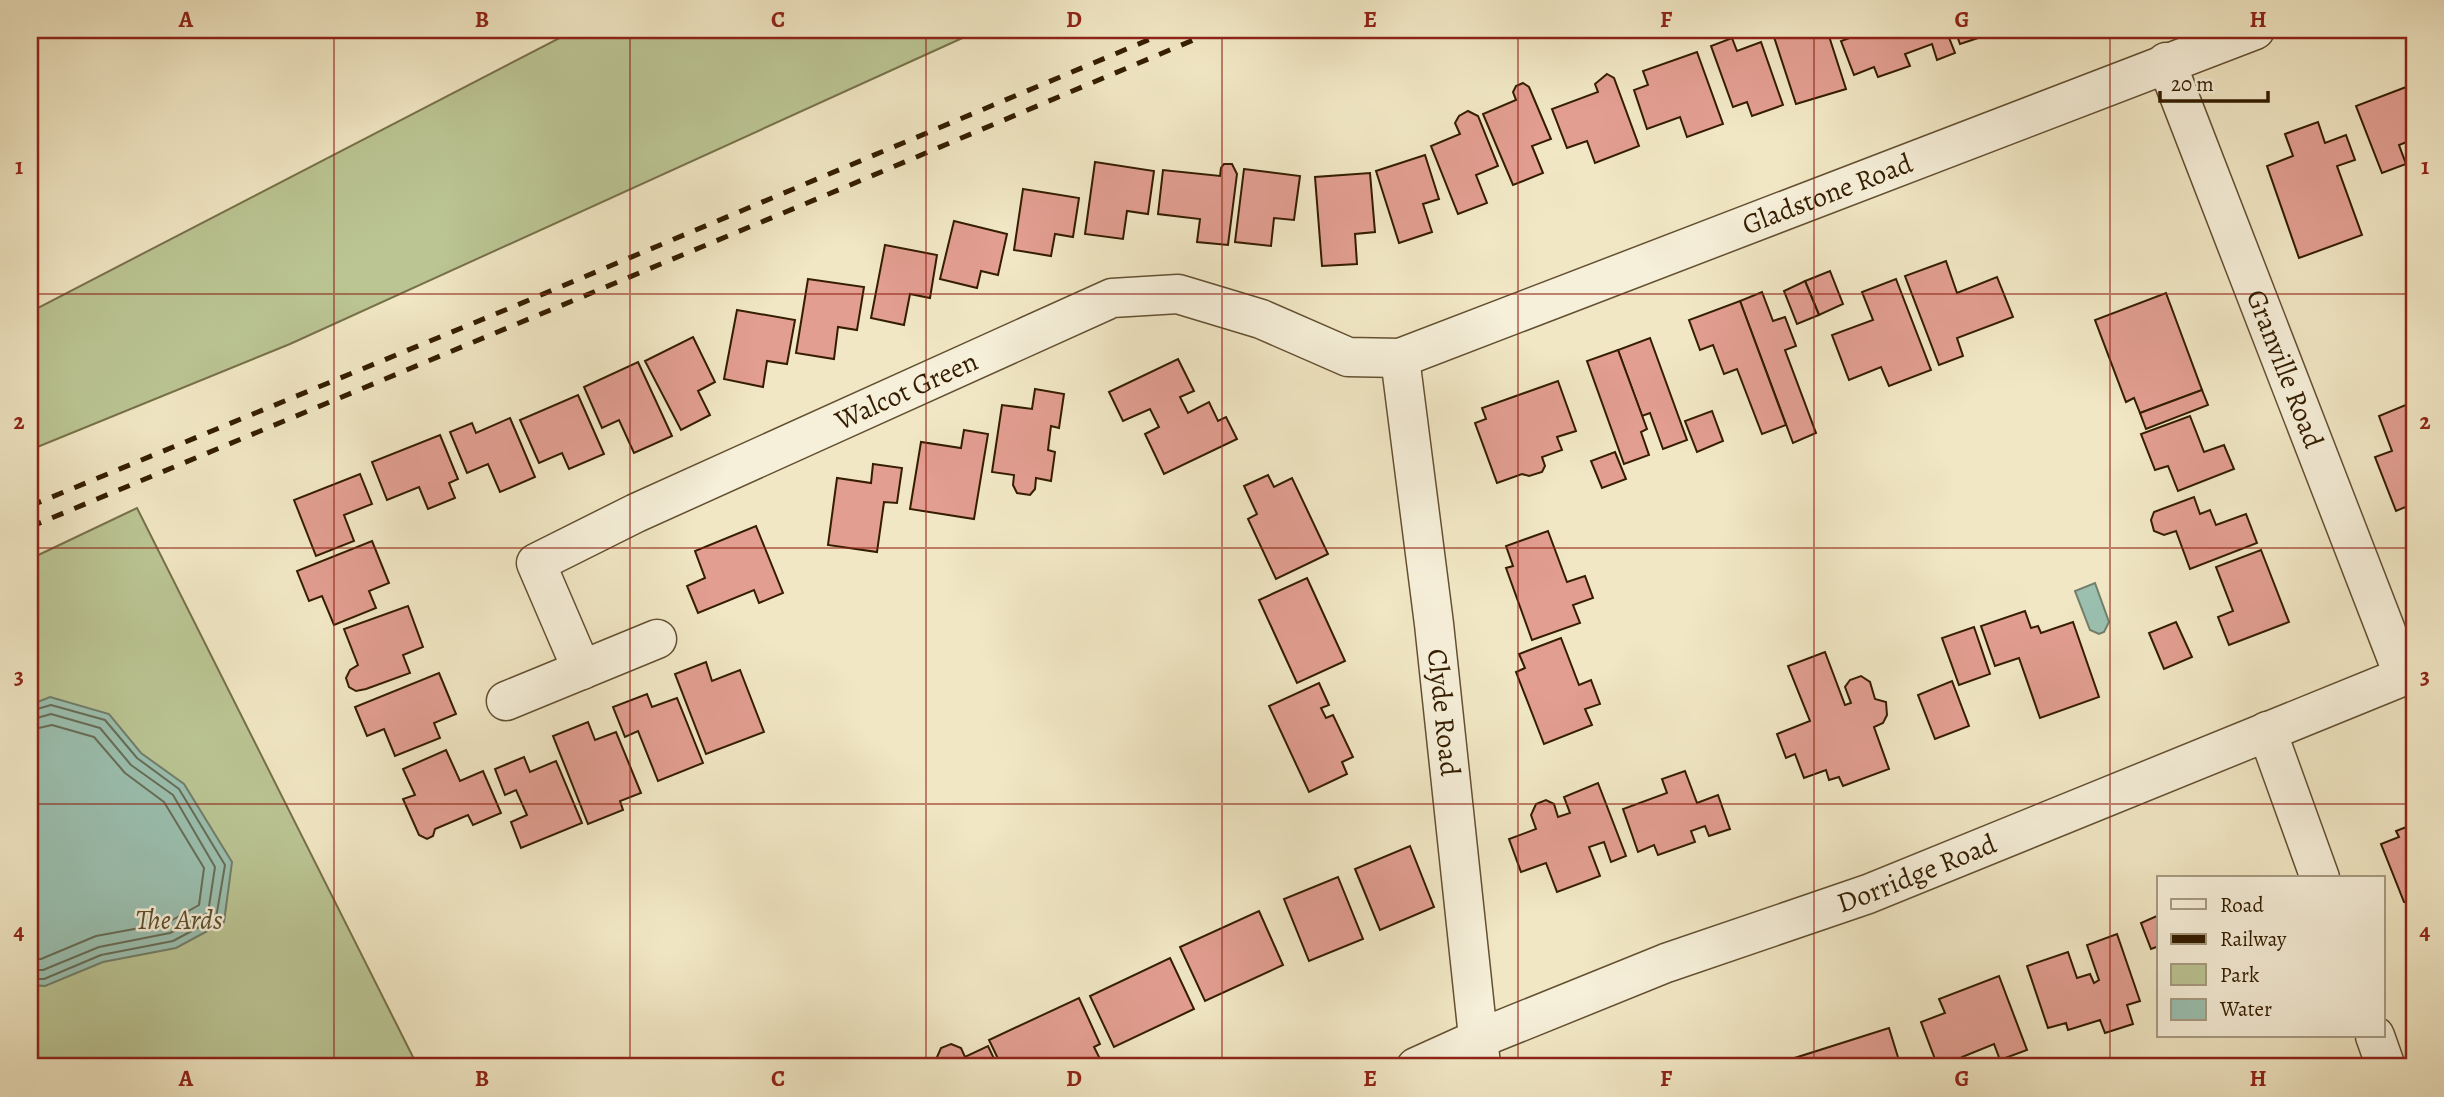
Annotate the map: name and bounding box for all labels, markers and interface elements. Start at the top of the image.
text: A [178,4,194,35]
text: B [475,4,489,35]
text: C [771,4,785,35]
text: D [1066,4,1082,35]
text: E [1363,4,1377,35]
text: F [1660,4,1673,35]
text: G [1954,4,1970,35]
text: H [2249,4,2267,35]
scale bar [2160,60,2269,104]
text: 20 m [2171,70,2214,98]
street label: Gladstone Road [1737,144,1919,244]
text: 1 [15,151,23,182]
text: 1 [2421,151,2429,182]
street label: Granville Road [2237,284,2333,454]
street label: Walcot Green [828,342,984,440]
text: 2 [13,406,25,437]
text: 2 [2419,406,2431,437]
street label: Clyde Road [1418,647,1469,779]
text: 3 [14,661,24,692]
text: 3 [2420,661,2430,692]
street label: Dorridge Road [1832,824,2003,922]
legend [2157,876,2384,1038]
text: Road [2220,891,2264,919]
park label: The Ards [136,901,223,939]
text: 4 [14,916,25,947]
text: 4 [2420,916,2431,947]
text: Railway [2220,925,2287,953]
text: Park [2220,961,2260,989]
text: Water [2219,995,2272,1023]
text: A [178,1063,194,1094]
text: B [475,1063,489,1094]
text: C [771,1063,785,1094]
text: D [1066,1063,1082,1094]
text: E [1363,1063,1377,1094]
text: F [1660,1063,1673,1094]
text: G [1954,1063,1970,1094]
text: H [2249,1063,2267,1094]

